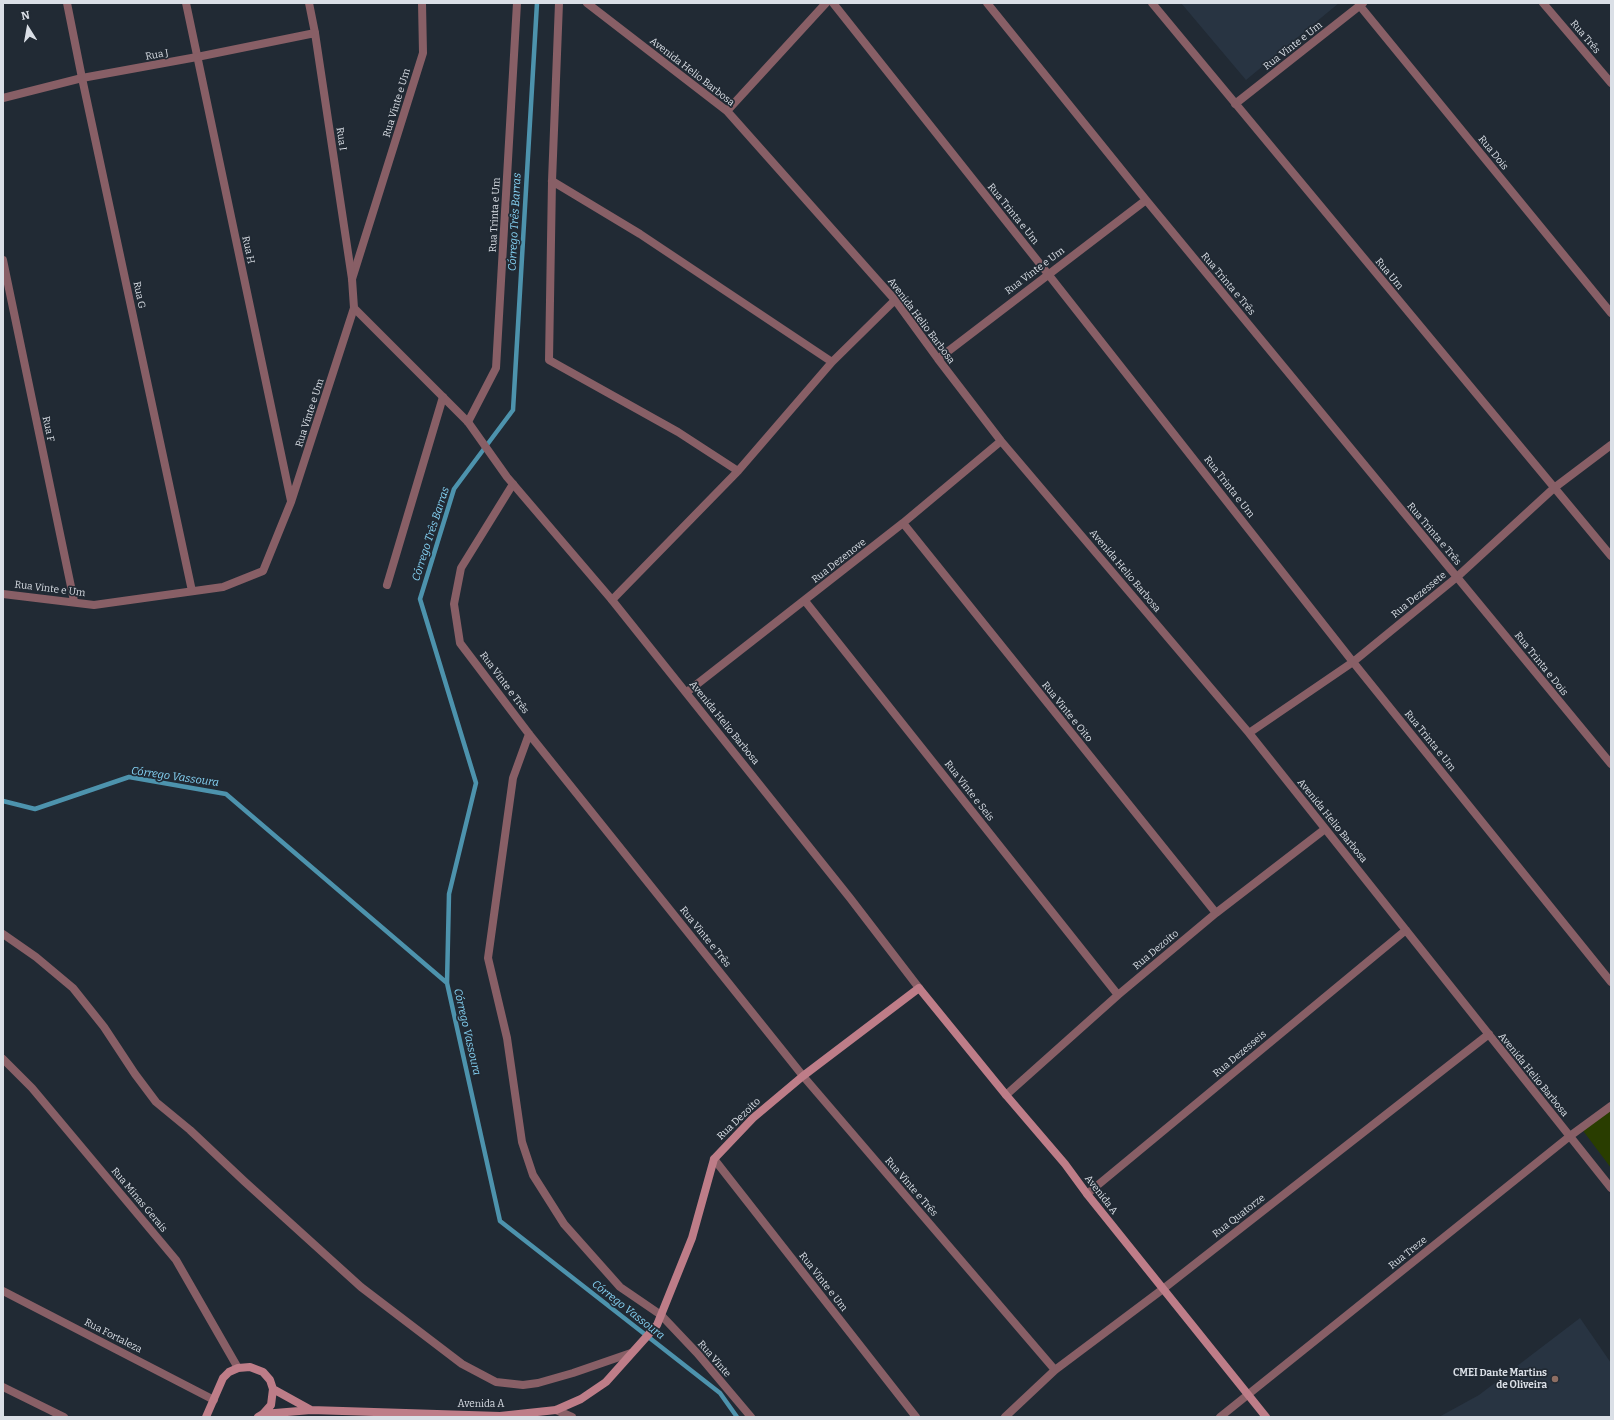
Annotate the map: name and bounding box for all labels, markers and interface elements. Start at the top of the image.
north arrow [8,8,48,48]
text: N [20,9,31,23]
street label: Rua Três [1568,18,1602,56]
street label: Rua Vinte e Um [1261,19,1325,73]
street label: Avenida Helio Barbosa [647,35,737,109]
street label: Rua J [144,47,170,63]
street label: Rua Vinte e Um [381,67,413,139]
street label: Rua I [333,126,349,152]
street label: Rua Dois [1476,133,1510,173]
water label: Córrego Três Barras [506,173,524,271]
street label: Rua Trinta e Um [487,177,503,253]
street label: Rua Trinta e Um [985,181,1041,247]
street label: Rua H [239,235,257,265]
street label: Rua Vinte e Um [1003,245,1067,297]
street label: Rua Trinta e Três [1198,250,1258,318]
street label: Rua Um [1372,256,1406,292]
street label: Avenida Helio Barbosa [885,276,957,366]
street label: Rua G [130,280,148,310]
street label: Rua Vinte e Um [293,377,327,449]
street label: Rua F [39,415,57,443]
street label: Rua Trinta e Um [1201,454,1257,520]
water label: Córrego Três Barras [410,485,452,583]
street label: Rua Trinta e Três [1404,500,1464,568]
street label: Avenida Helio Barbosa [1087,527,1163,615]
street label: Rua Dezenove [810,536,868,586]
street label: Rua Dezessete [1389,569,1449,621]
street label: Rua Vinte e Um [14,579,86,599]
street label: Rua Trinta e Dois [1512,630,1570,698]
street label: Rua Vinte e Três [477,650,531,716]
street label: Avenida Helio Barbosa [687,679,761,767]
street label: Rua Vinte e Oito [1039,680,1095,744]
street label: Rua Trinta e Um [1402,708,1458,774]
street label: Rua Vinte e Seis [942,758,996,824]
water label: Córrego Vassoura [130,764,220,790]
street label: Avenida Helio Barbosa [1295,777,1369,865]
street label: Rua Vinte e Três [677,904,733,970]
street label: Rua Dezoito [1131,928,1181,972]
water label: Córrego Vassoura [451,987,483,1077]
street label: Rua Dezesseis [1211,1028,1269,1080]
street label: Avenida Helio Barbosa [1496,1031,1570,1119]
street label: Rua Dezoito [715,1095,763,1143]
street label: Rua Vinte e Três [882,1155,940,1219]
street label: Rua Minas Gerais [108,1165,170,1235]
street label: Avenida A [1082,1173,1120,1217]
street label: Rua Quatorze [1210,1192,1268,1240]
street label: Rua Treze [1386,1234,1430,1272]
street label: Rua Vinte e Um [796,1250,850,1314]
water label: Córrego Vassoura [589,1278,667,1342]
street label: Rua Fortaleza [82,1316,144,1356]
street label: Rua Vinte [695,1338,733,1380]
place label: CMEI Dante Martins de Oliveira [1453,1367,1547,1390]
marker: CMEI Dante Martins de Oliveira [1550,1374,1560,1384]
street label: Avenida A [458,1398,504,1410]

